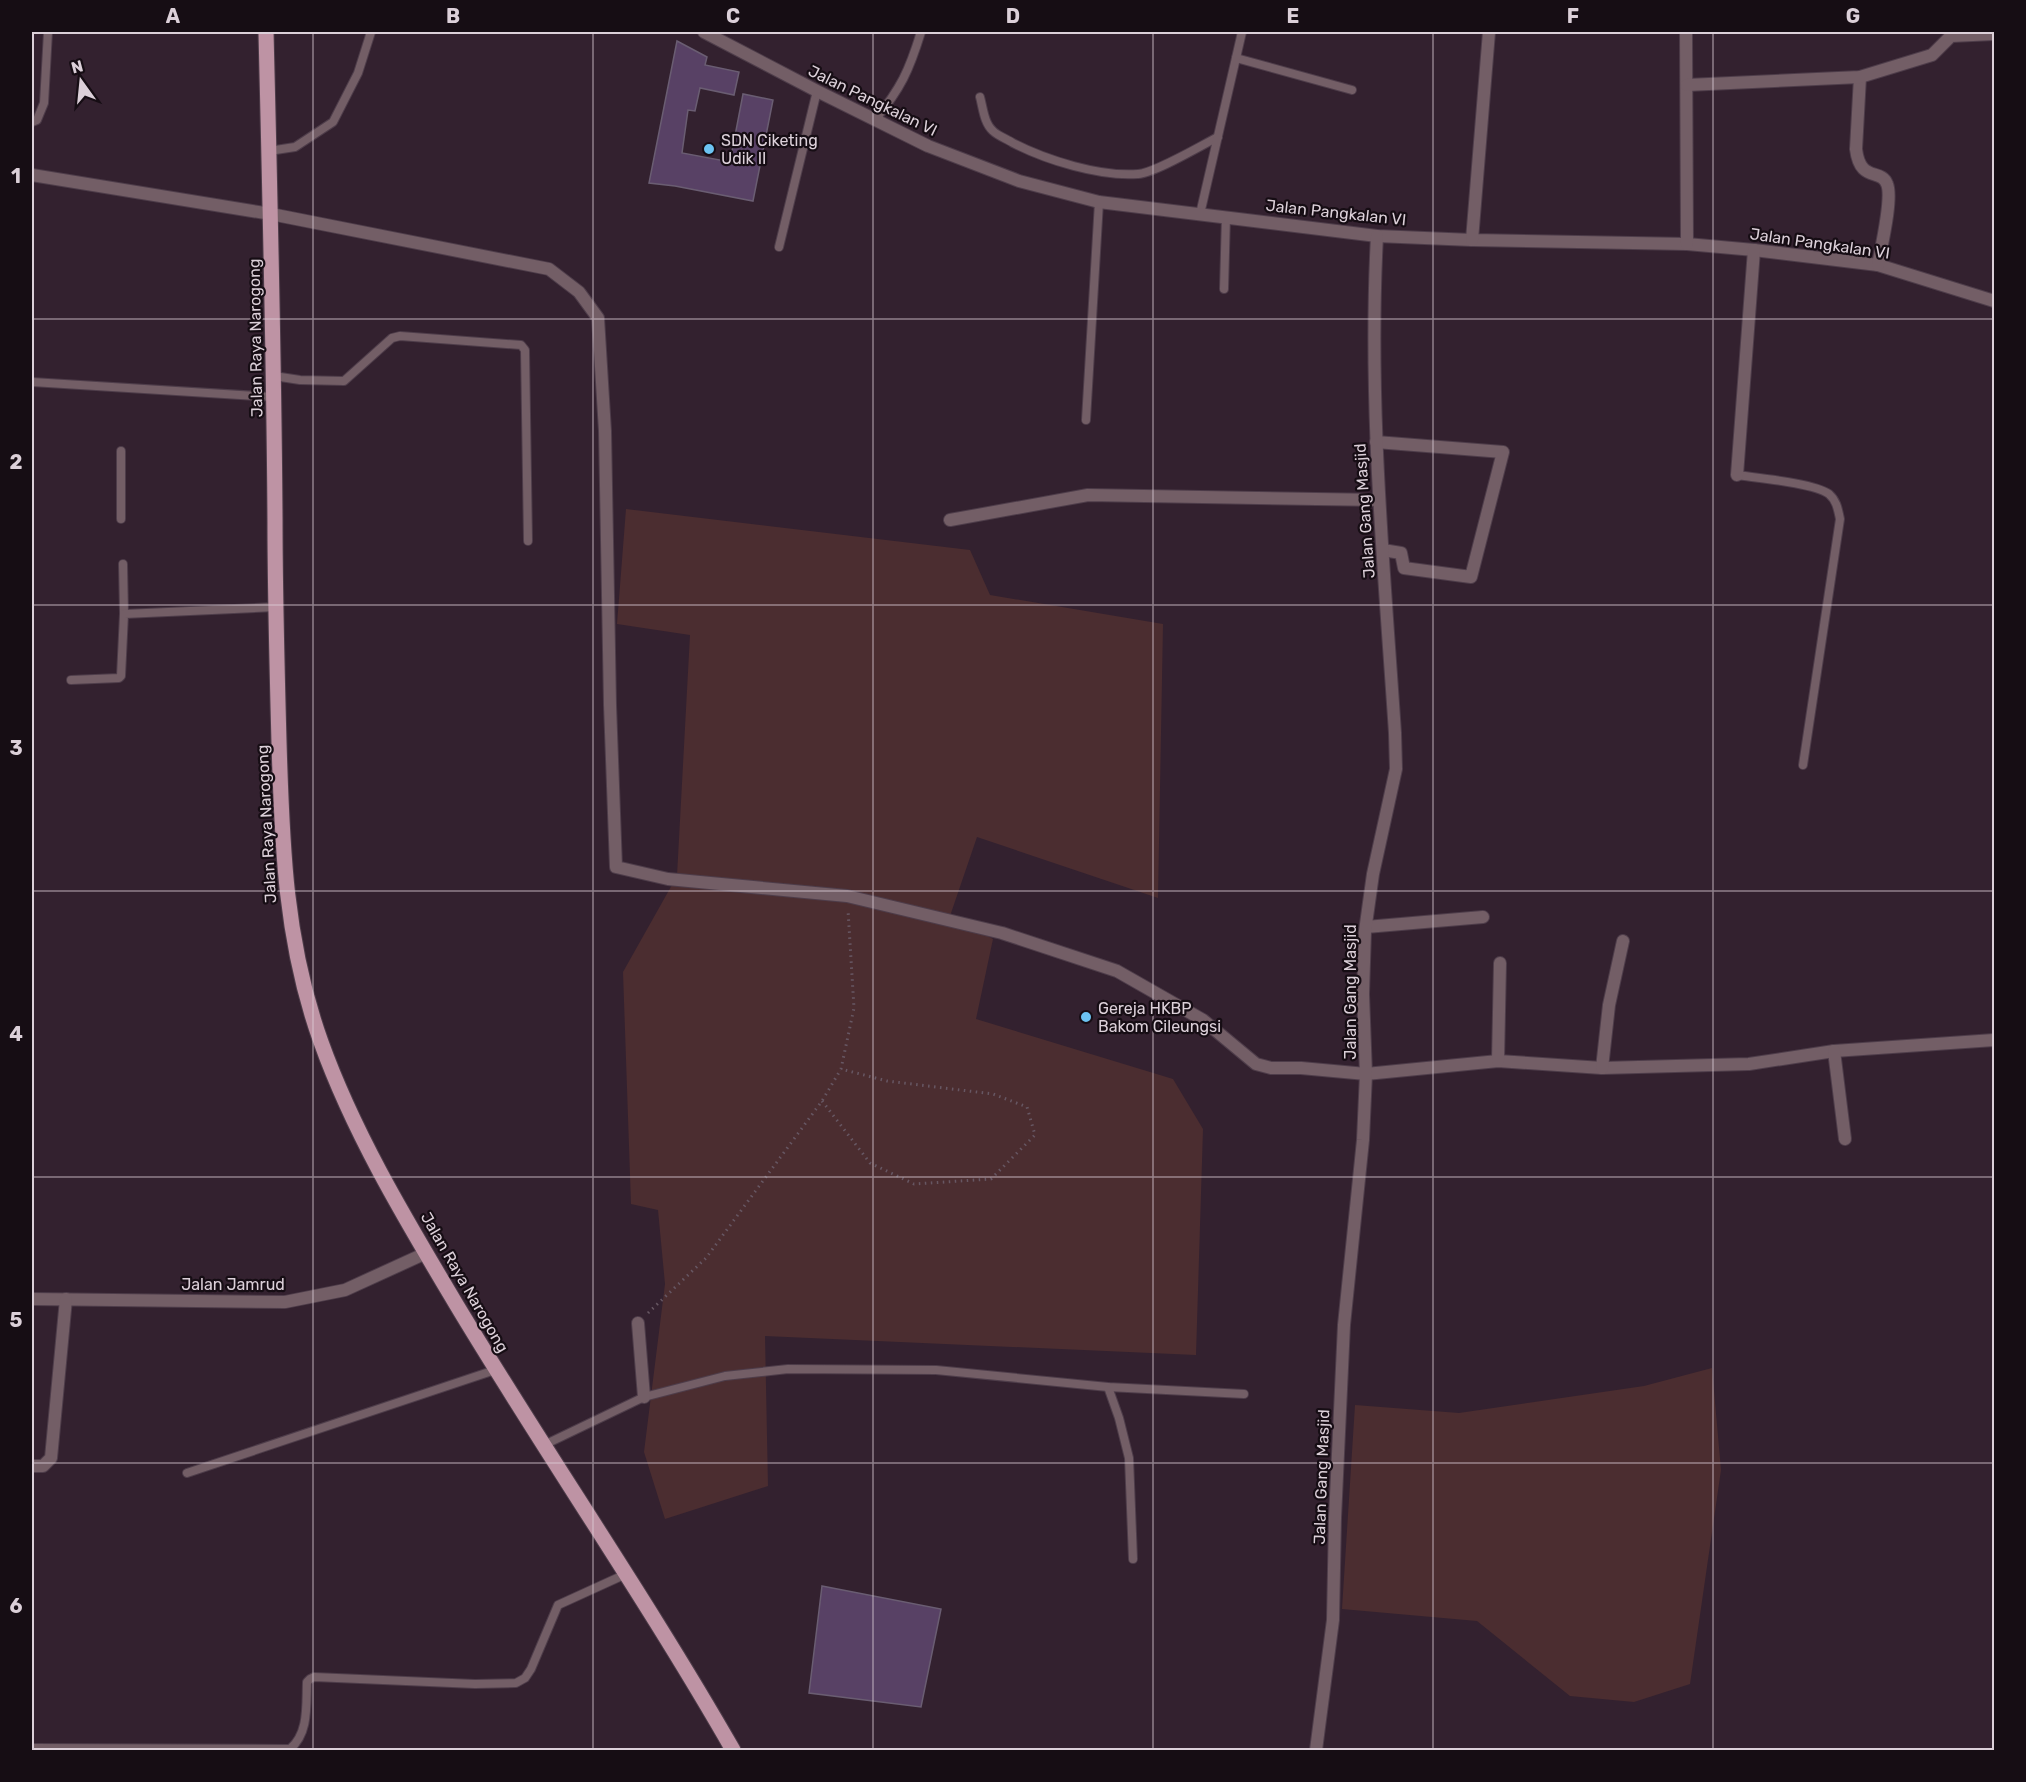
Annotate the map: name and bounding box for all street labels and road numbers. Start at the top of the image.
street label: Jalan Pangkalan VI [805,61,940,140]
street label: Jalan Pangkalan VI [1265,196,1407,229]
street label: Jalan Pangkalan VI [1749,224,1891,263]
street label: Jalan Raya Narogong [245,258,266,417]
street label: Jalan Gang Masjid [1350,443,1379,579]
street label: Jalan Raya Narogong [253,744,280,904]
street label: Jalan Gang Masjid [1341,924,1360,1060]
street label: Jalan Raya Narogong [417,1209,512,1356]
street label: Jalan Jamrud [181,1275,285,1294]
street label: Jalan Gang Masjid [1310,1409,1333,1545]

